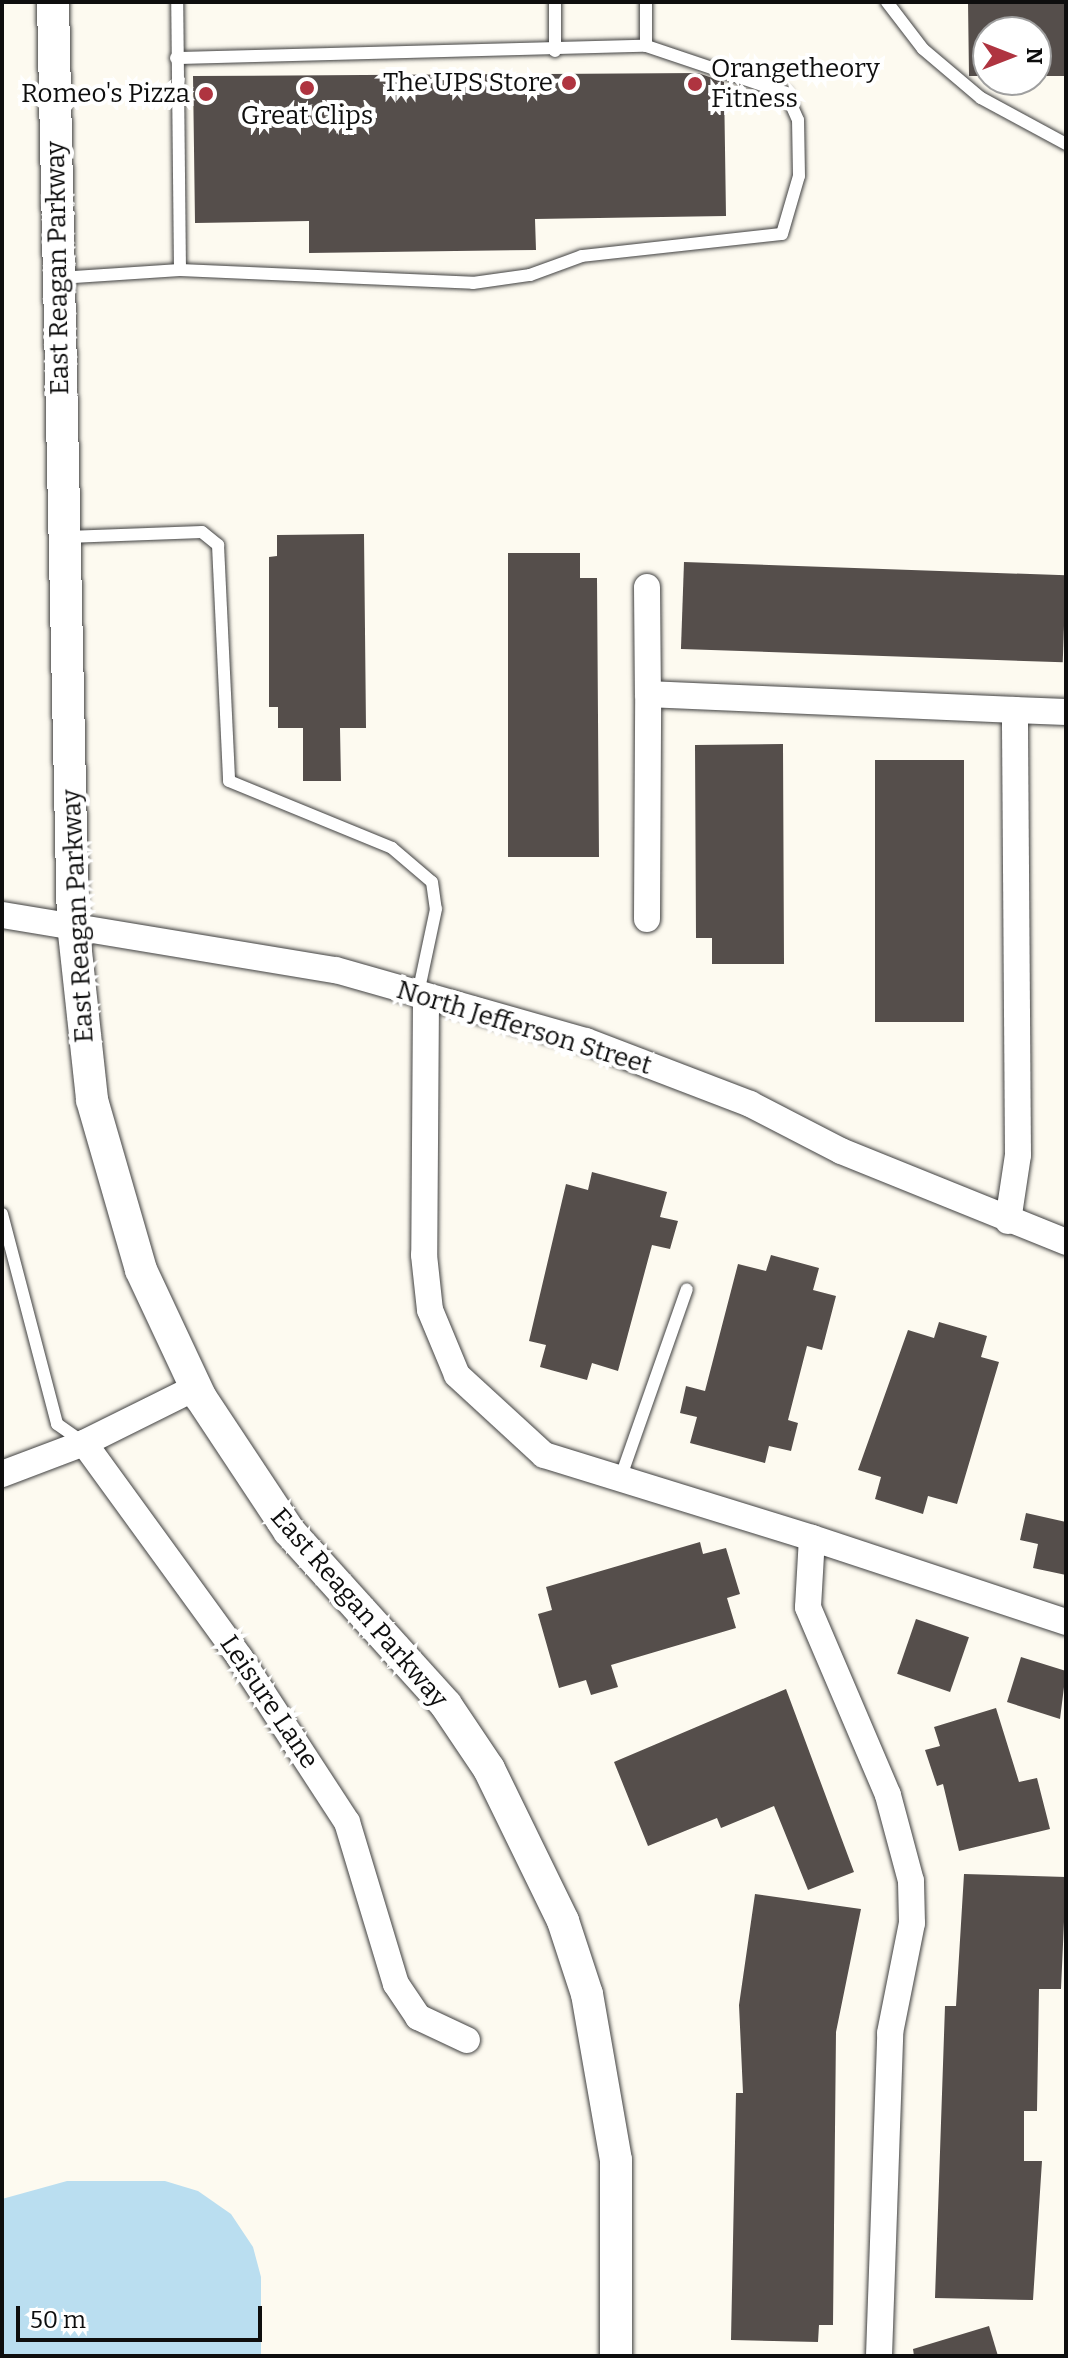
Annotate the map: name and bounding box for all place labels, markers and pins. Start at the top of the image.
place label: Orangetheory Fitness [711,53,880,114]
place label: The UPS Store [383,67,553,99]
marker: The UPS Store [560,74,578,92]
marker: Orangetheory Fitness [686,75,704,93]
place label: Romeo's Pizza [21,78,190,110]
marker: Great Clips [298,79,316,97]
marker: Romeo's Pizza [197,85,215,103]
place label: Great Clips [241,100,373,132]

